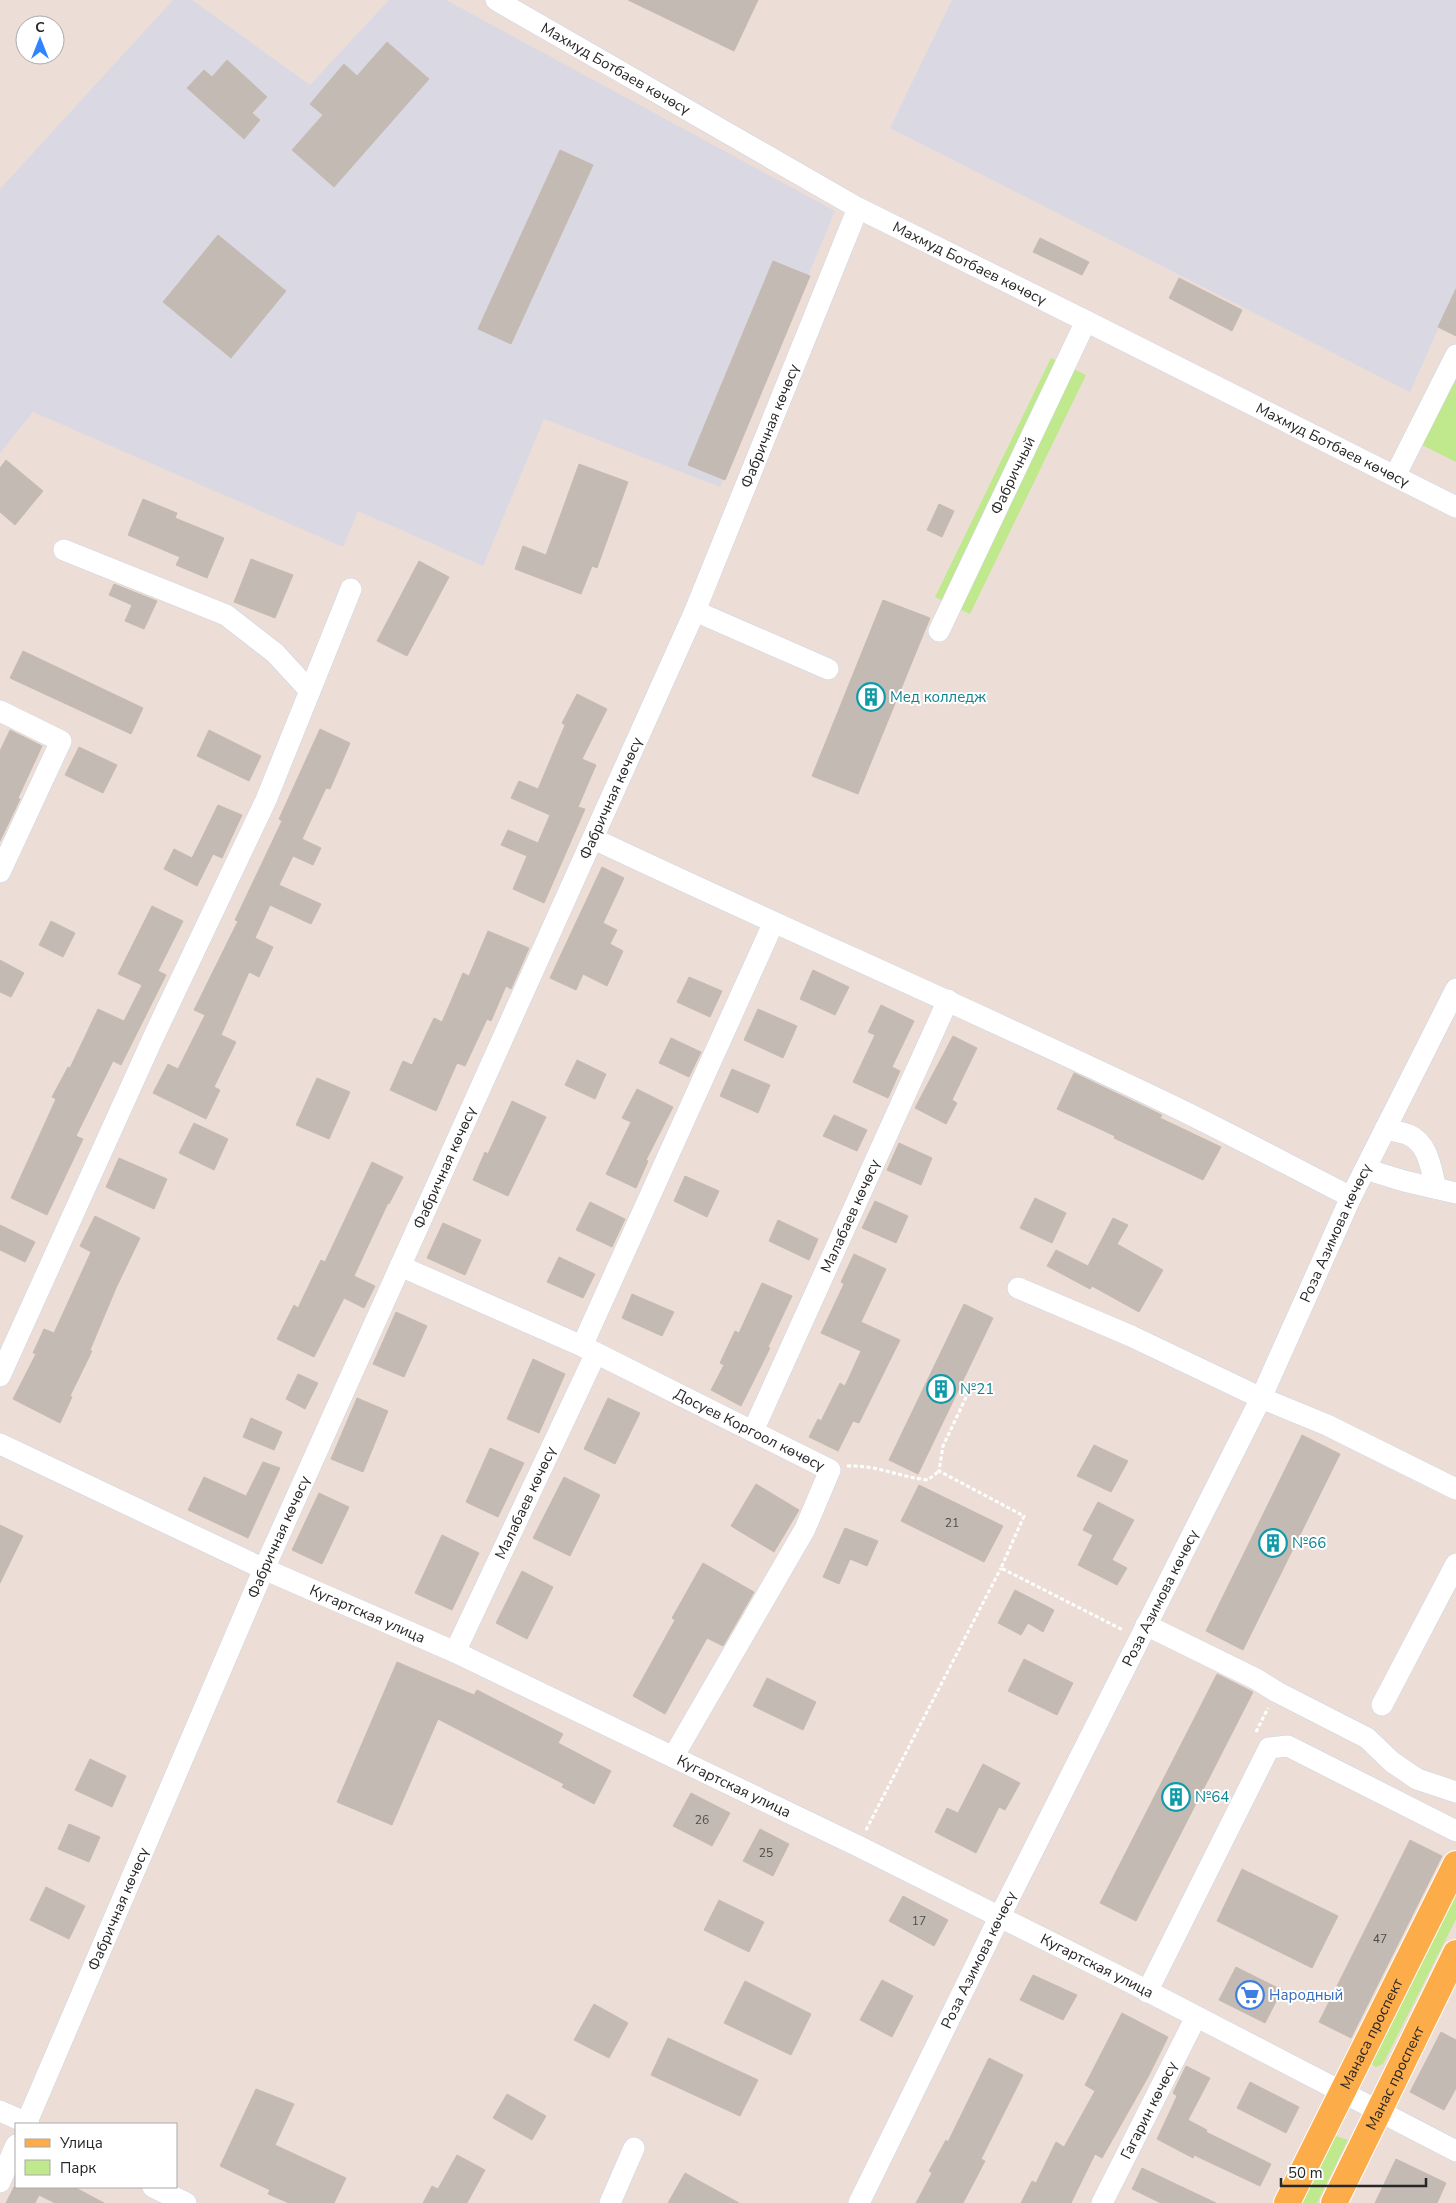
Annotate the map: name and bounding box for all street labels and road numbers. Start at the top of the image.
street label: Махмуд Ботбаев көчөсү [537,18,694,120]
street label: Махмуд Ботбаев көчөсү [889,217,1050,310]
street label: Фабричная көчөсү [736,361,804,491]
street label: Махмуд Ботбаев көчөсү [1253,398,1413,492]
street label: Фабричный [986,433,1040,518]
street label: Фабричная көчөсү [575,734,647,863]
street label: Фабричная көчөсү [408,1103,481,1232]
street label: Малабаев көчөсү [816,1156,885,1276]
street label: Роза Азимова көчөсү [1295,1160,1376,1306]
street label: Досуев Коргоол көчөсү [671,1384,828,1476]
street label: Малабаев көчөсү [490,1443,561,1562]
street label: Фабричная көчөсү [243,1472,315,1601]
street label: Роза Азимова көчөсү [1117,1526,1203,1670]
street label: Кугартская улица [307,1580,429,1648]
street label: Кугартская улица [674,1750,794,1822]
street label: Фабричная көчөсү [83,1844,154,1974]
street label: Роза Азимова көчөсү [936,1887,1021,2032]
street label: Кугартская улица [1037,1929,1157,2003]
street label: Манаса проспект [1335,1975,1408,2093]
street label: Манас проспект [1361,2022,1429,2133]
street label: Гагарин көчөсү [1116,2058,1182,2163]

